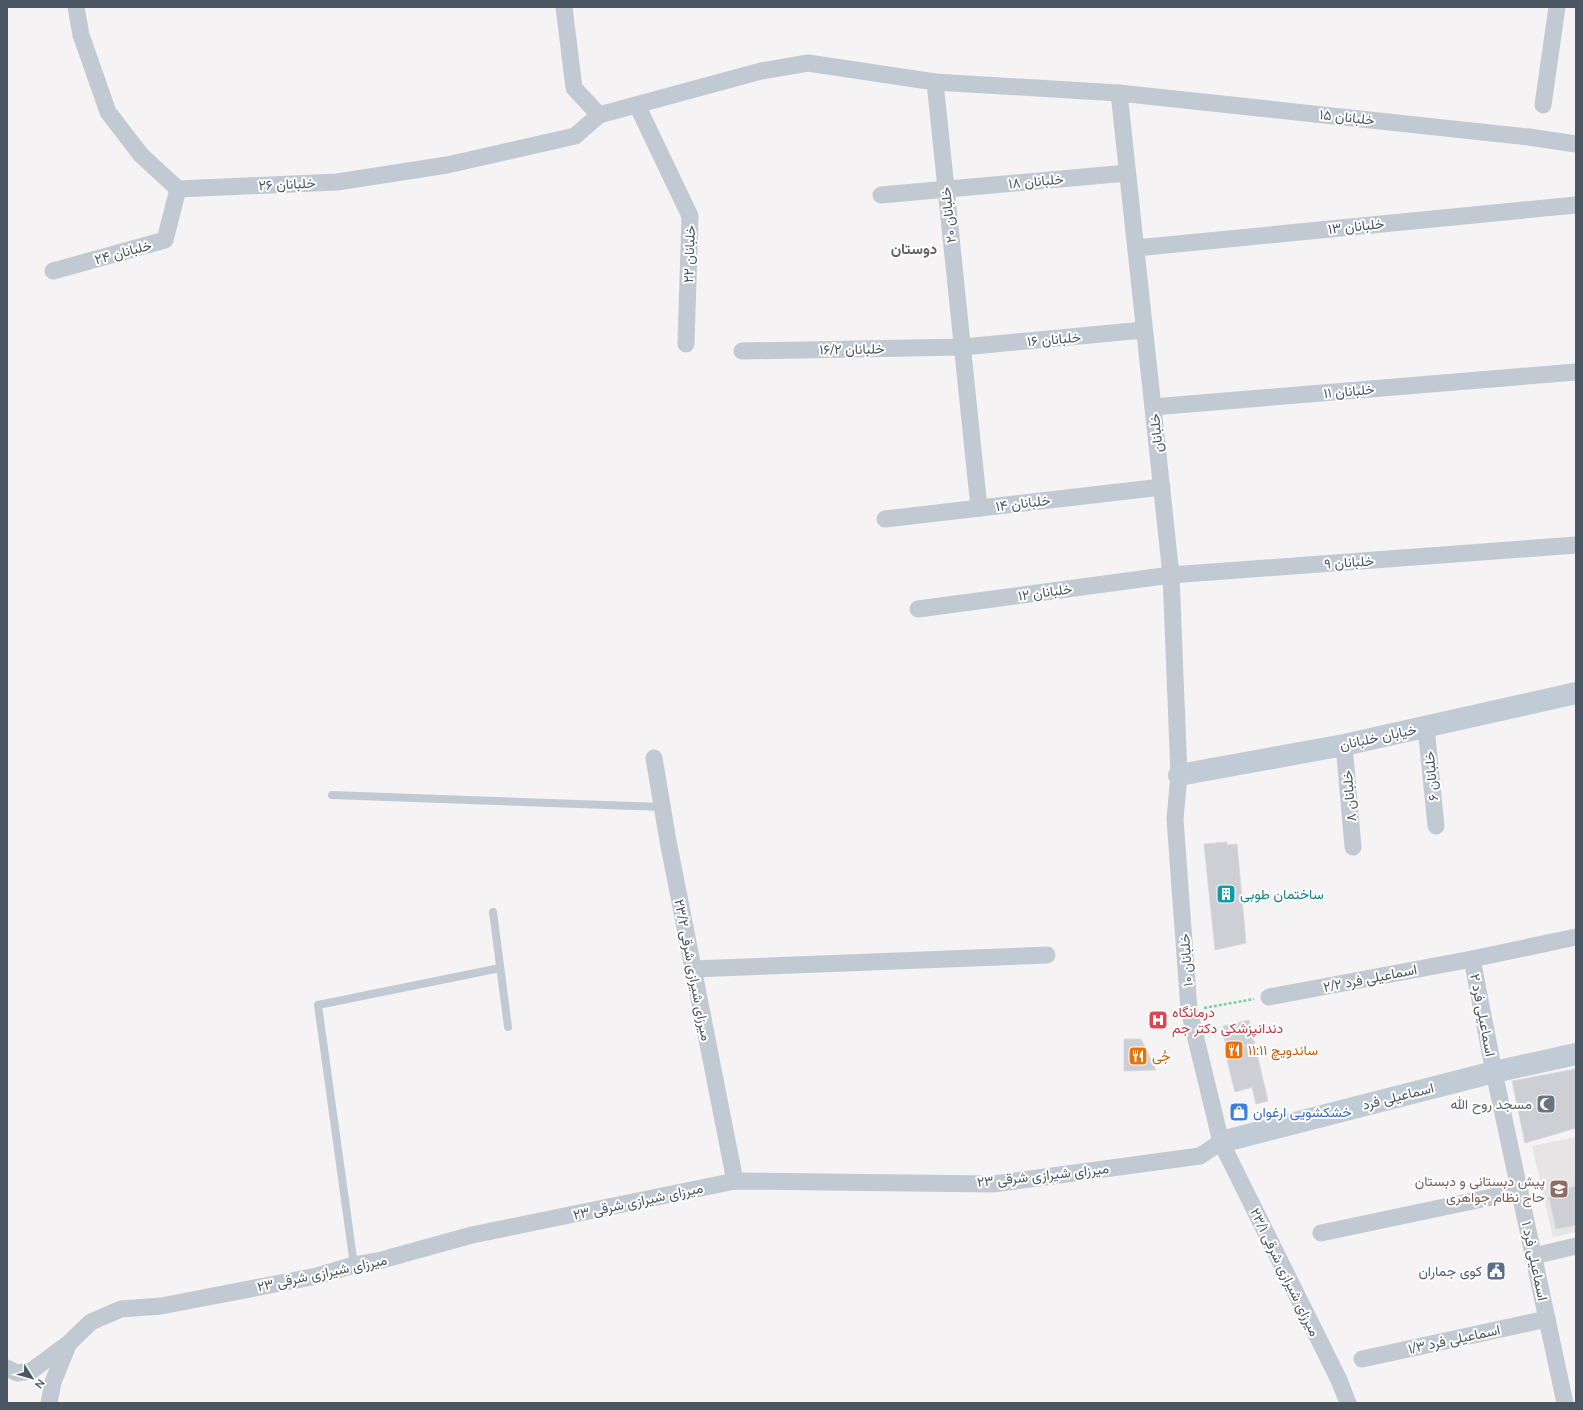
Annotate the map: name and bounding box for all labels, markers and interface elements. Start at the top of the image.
street label: ۱۵ خلبانان [1318,105,1376,129]
street label: ۱۸ خلبانان [1008,170,1064,192]
street label: ۲۶ خلبانان [258,174,316,194]
street label: ۲۰ خلبانان [936,186,960,244]
street label: ۱۳ خلبانان [1327,214,1385,238]
street label: ۲۲ خلبانان [679,225,699,283]
street label: ۲۴ خلبانان [92,236,154,268]
district label: دوستان [891,239,937,258]
street label: ۱۶ خلبانان [1026,328,1082,350]
street label: ۱۶/۲ خلبانان [819,339,885,359]
street label: ۱۱ خلبانان [1323,380,1375,402]
street label: خلبانان [1145,412,1167,454]
street label: ۱۴ خلبانان [995,491,1051,515]
street label: ۹ خلبانان [1323,551,1375,573]
street label: ۱۲ خلبانان [1017,579,1073,605]
street label: خیابان خلبانان [1338,720,1418,754]
street label: ۶ خلبانان [1420,750,1442,802]
street label: ۸ خلبانان [1338,770,1360,822]
building icon: ساختمان طوبی [1215,883,1237,905]
place label: ساختمان طوبی [1240,885,1324,903]
street label: ۲۳/۲ میرزای شیرازی شرقی [670,898,716,1042]
street label: ۱۰ خلبانان [1175,933,1197,987]
street label: ۲/۲ اسماعیلی فرد [1322,960,1418,996]
street label: ۲ اسماعیلی فرد [1466,972,1500,1058]
place label: درمانگاه دندانپزشکی دکتر جم [1172,1003,1284,1038]
hospital icon: درمانگاه دندانپزشکی دکتر جم [1147,1009,1169,1031]
restaurant icon: ساندویچ ۱۱:۱۱ [1223,1039,1245,1061]
place label: ساندویچ ۱۱:۱۱ [1248,1041,1318,1061]
restaurant icon: جُی [1127,1045,1149,1067]
place label: جُی [1152,1047,1170,1065]
street label: اسماعیلی فرد [1360,1078,1436,1114]
mosque icon: مسجد روح الله [1535,1093,1557,1115]
place label: مسجد روح الله [1451,1095,1532,1115]
shop icon: خشکشویی ارغوان [1228,1101,1250,1123]
place label: خشکشویی ارغوان [1253,1103,1352,1121]
street label: ۲۳ میرزای شیرازی شرقی [976,1159,1110,1191]
place label: پیش دبستانی و دبستان حاج نظام جواهری [1415,1172,1545,1208]
street label: ۲۳ میرزای شیرازی شرقی [571,1178,705,1224]
school or university icon: پیش دبستانی و دبستان حاج نظام جواهری [1548,1178,1570,1200]
street label: ۲۳/۱ میرزای شیرازی شرقی [1246,1205,1324,1339]
street label: ۱ اسماعیلی فرد [1518,1220,1552,1302]
street label: ۲۳ میرزای شیرازی شرقی [255,1250,389,1296]
public building icon: کوی جماران [1485,1260,1507,1282]
place label: کوی جماران [1418,1262,1482,1280]
street label: ۱/۳ اسماعیلی فرد [1406,1320,1502,1358]
north arrow [12,1358,52,1398]
text: N [32,1376,48,1392]

